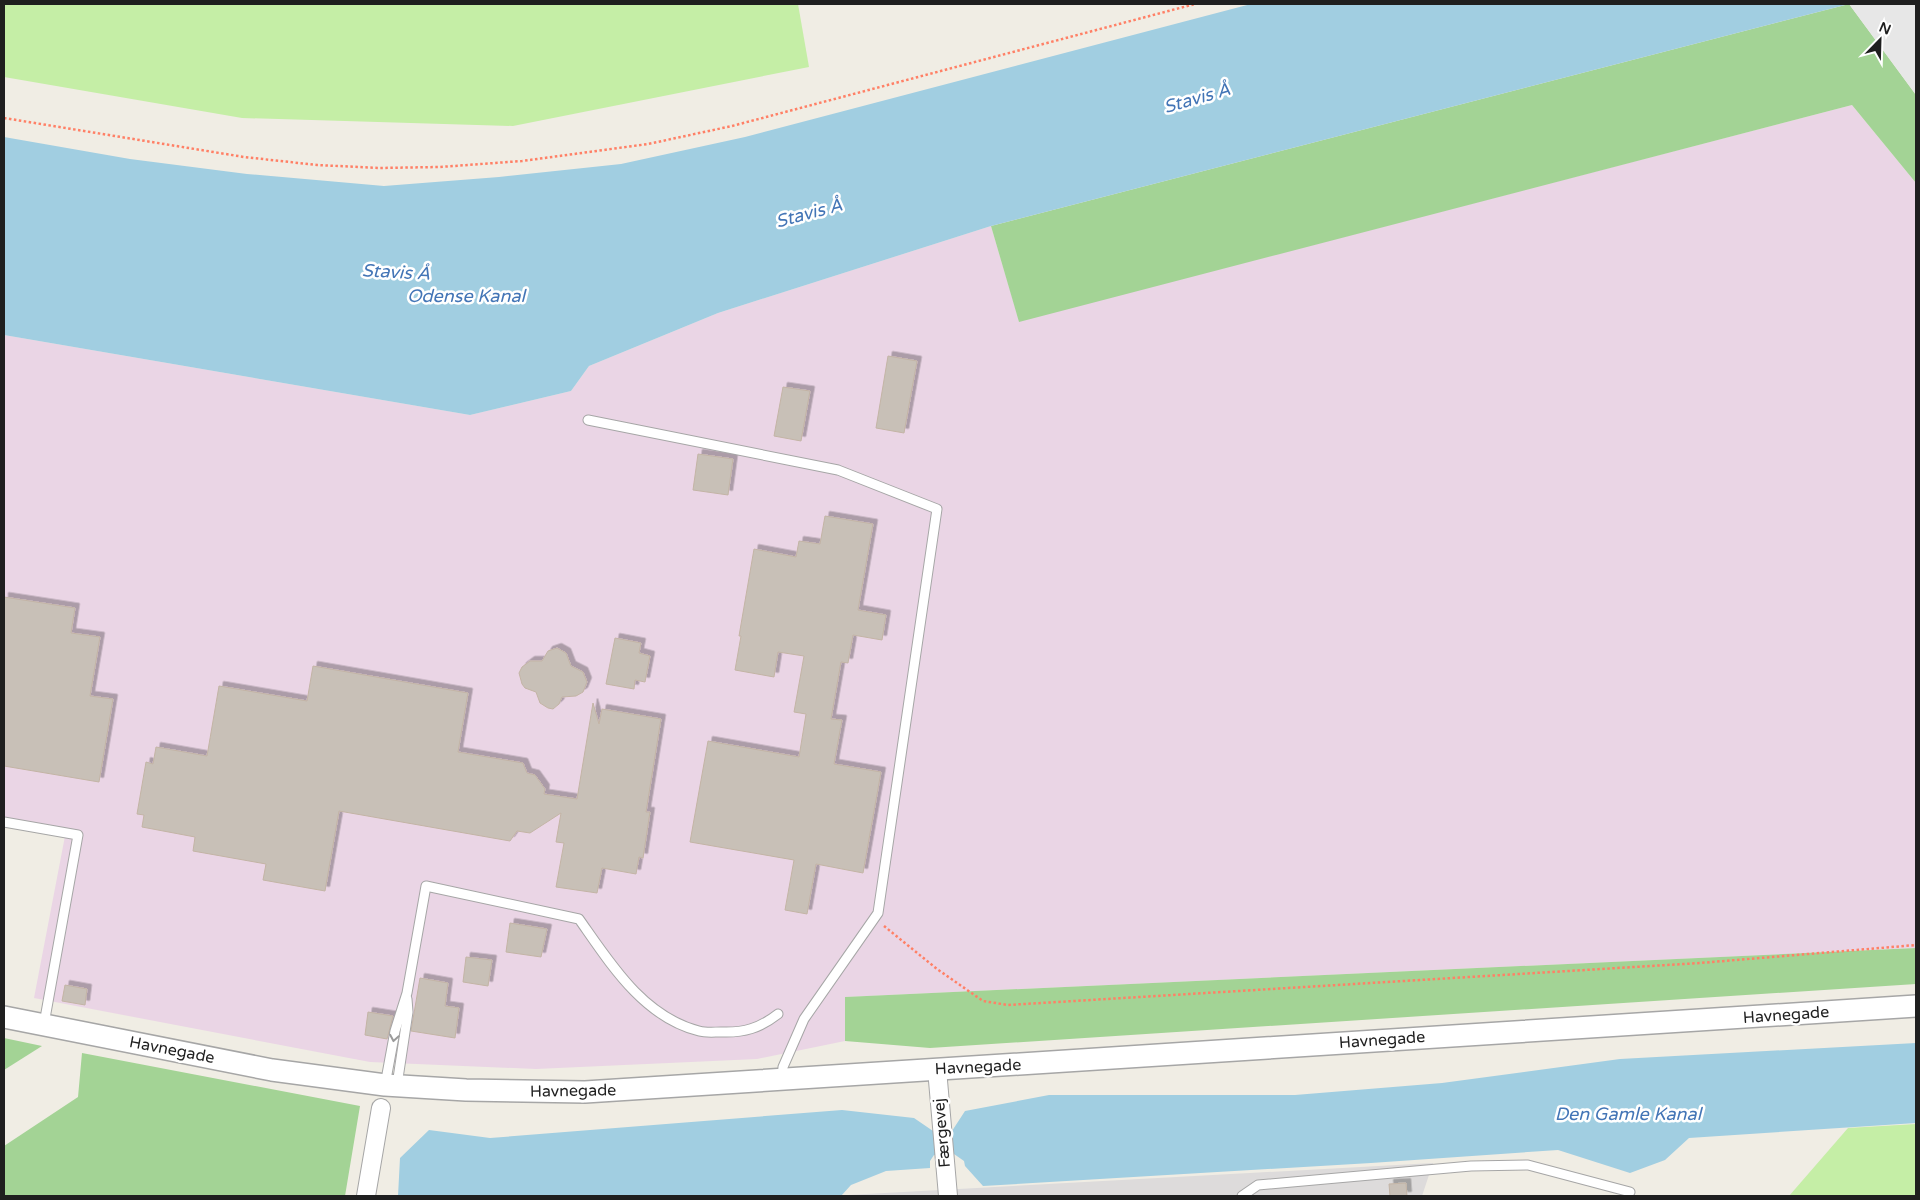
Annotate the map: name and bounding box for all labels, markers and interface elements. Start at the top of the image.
north arrow [1855,15,1905,65]
text: N [1876,18,1893,39]
water label: Stavis Å [1161,78,1233,118]
water label: Stavis Å [773,194,845,232]
water label: Stavis Å [361,259,431,285]
water label: Odense Kanal [407,285,528,307]
street label: Havnegade [1742,1002,1830,1028]
street label: Havnegade [1338,1027,1426,1053]
street label: Havnegade [128,1032,216,1068]
one-way arrow [389,1034,399,1043]
street label: Havnegade [934,1055,1022,1079]
street label: Havnegade [530,1080,616,1102]
street label: Færgevej [929,1097,955,1169]
water label: Den Gamle Kanal [1555,1103,1704,1125]

